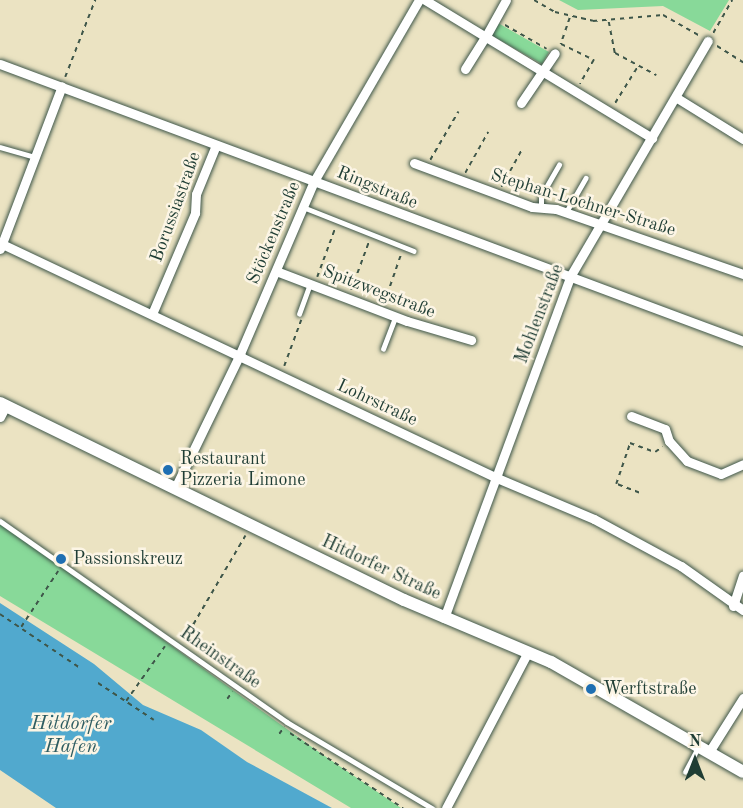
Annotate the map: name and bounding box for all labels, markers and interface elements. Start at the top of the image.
street label: Borussiastraße [146,149,206,265]
street label: Ringstraße [333,162,421,214]
street label: Stephan-Lochner-Straße [488,165,678,241]
street label: Stöckenstraße [243,178,305,288]
street label: Spitzwegstraße [320,261,438,323]
street label: Mohlenstraße [511,261,569,367]
street label: Lohrstraße [333,375,421,431]
place label: Restaurant Pizzeria Limone [180,449,306,492]
marker: Restaurant Pizzeria Limone [161,463,175,477]
street label: Hitdorfer Straße [318,531,444,605]
place label: Passionskreuz [73,548,183,570]
marker: Passionskreuz [54,552,68,566]
street label: Rheinstraße [175,622,265,694]
place label: Werftstraße [603,678,697,700]
marker: Werftstraße [584,682,598,696]
water label: Hitdorfer Hafen [31,712,111,759]
north arrow [665,730,725,790]
text: N [689,734,701,750]

